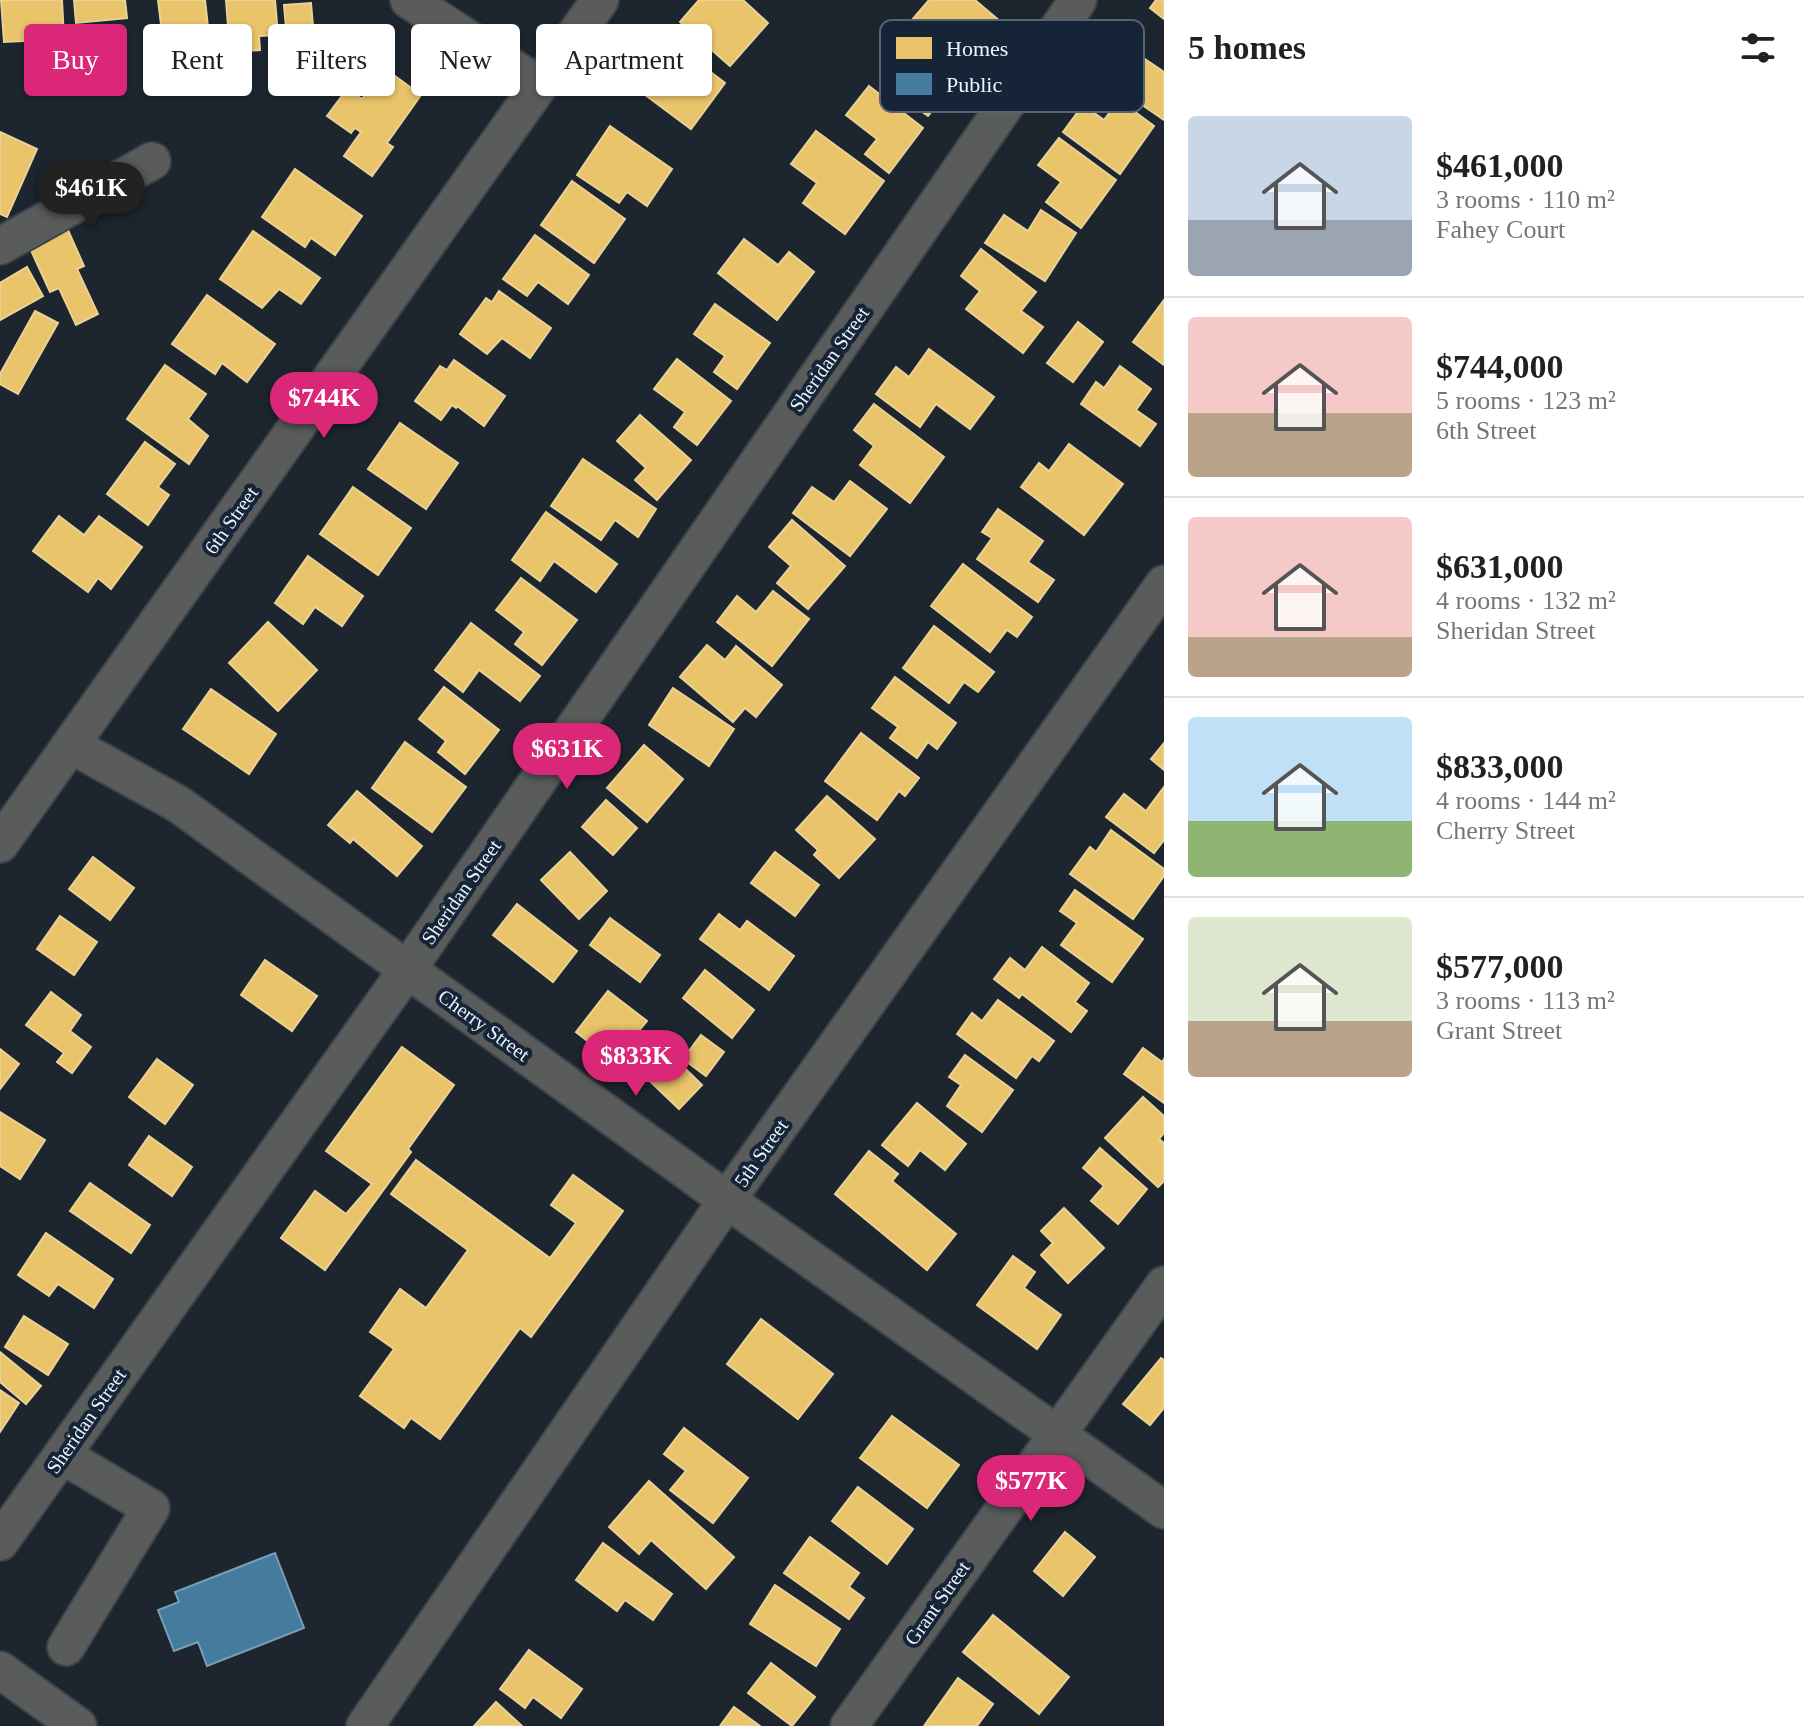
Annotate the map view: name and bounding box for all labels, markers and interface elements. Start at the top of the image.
legend [880,20,1144,112]
chip: Buy [24,24,127,96]
chip: Rent [143,24,252,96]
chip: Filters [268,24,395,96]
chip: New [411,24,520,96]
chip: Apartment [536,24,712,96]
icon: filters [1736,26,1780,70]
text: 5 homes [1188,29,1306,66]
text: Homes [946,36,1008,61]
text: Public [946,72,1002,97]
text: $461,000 [1436,147,1564,184]
icon: home [1252,148,1348,244]
pin: $461K [35,162,147,230]
text: $461K [55,173,127,202]
text: 3 rooms · 110 m² [1436,185,1615,214]
text: Fahey Court [1436,215,1565,244]
street label: Sheridan Street [785,302,873,416]
text: $744,000 [1436,348,1564,385]
icon: home [1252,349,1348,445]
pin: $744K [268,372,380,440]
text: $744K [288,383,360,412]
text: 5 rooms · 123 m² [1436,386,1616,415]
text: 6th Street [1436,416,1536,445]
street label: 6th Street [200,482,262,558]
text: $631,000 [1436,548,1564,585]
icon: home [1252,549,1348,645]
text: 4 rooms · 132 m² [1436,586,1616,615]
text: Sheridan Street [1436,616,1596,645]
pin: $631K [511,723,623,791]
text: $631K [531,734,603,763]
text: $833,000 [1436,748,1564,785]
icon: home [1252,749,1348,845]
text: 4 rooms · 144 m² [1436,786,1616,815]
text: Cherry Street [1436,816,1575,845]
street label: Sheridan Street [417,835,505,949]
text: $577,000 [1436,948,1564,985]
icon: home [1252,949,1348,1045]
street label: Cherry Street [434,985,534,1066]
text: 3 rooms · 113 m² [1436,986,1615,1015]
text: Grant Street [1436,1016,1562,1045]
pin: $833K [580,1030,692,1098]
text: $833K [600,1041,672,1070]
street label: 5th Street [730,1115,792,1191]
street label: Sheridan Street [42,1364,130,1478]
pin: $577K [975,1455,1087,1523]
text: $577K [995,1466,1067,1495]
street label: Grant Street [900,1557,974,1649]

